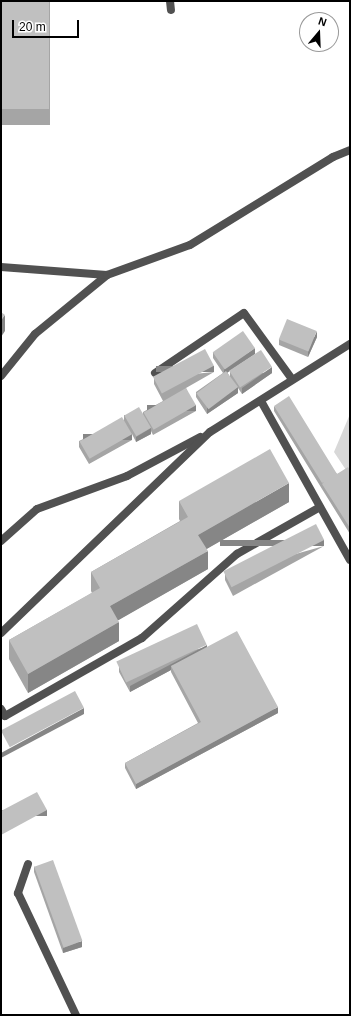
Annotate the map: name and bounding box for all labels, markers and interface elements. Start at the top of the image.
scale bar [14,12,81,38]
north arrow [299,12,339,52]
text: N [317,15,328,29]
text: 20 m [19,20,46,34]

